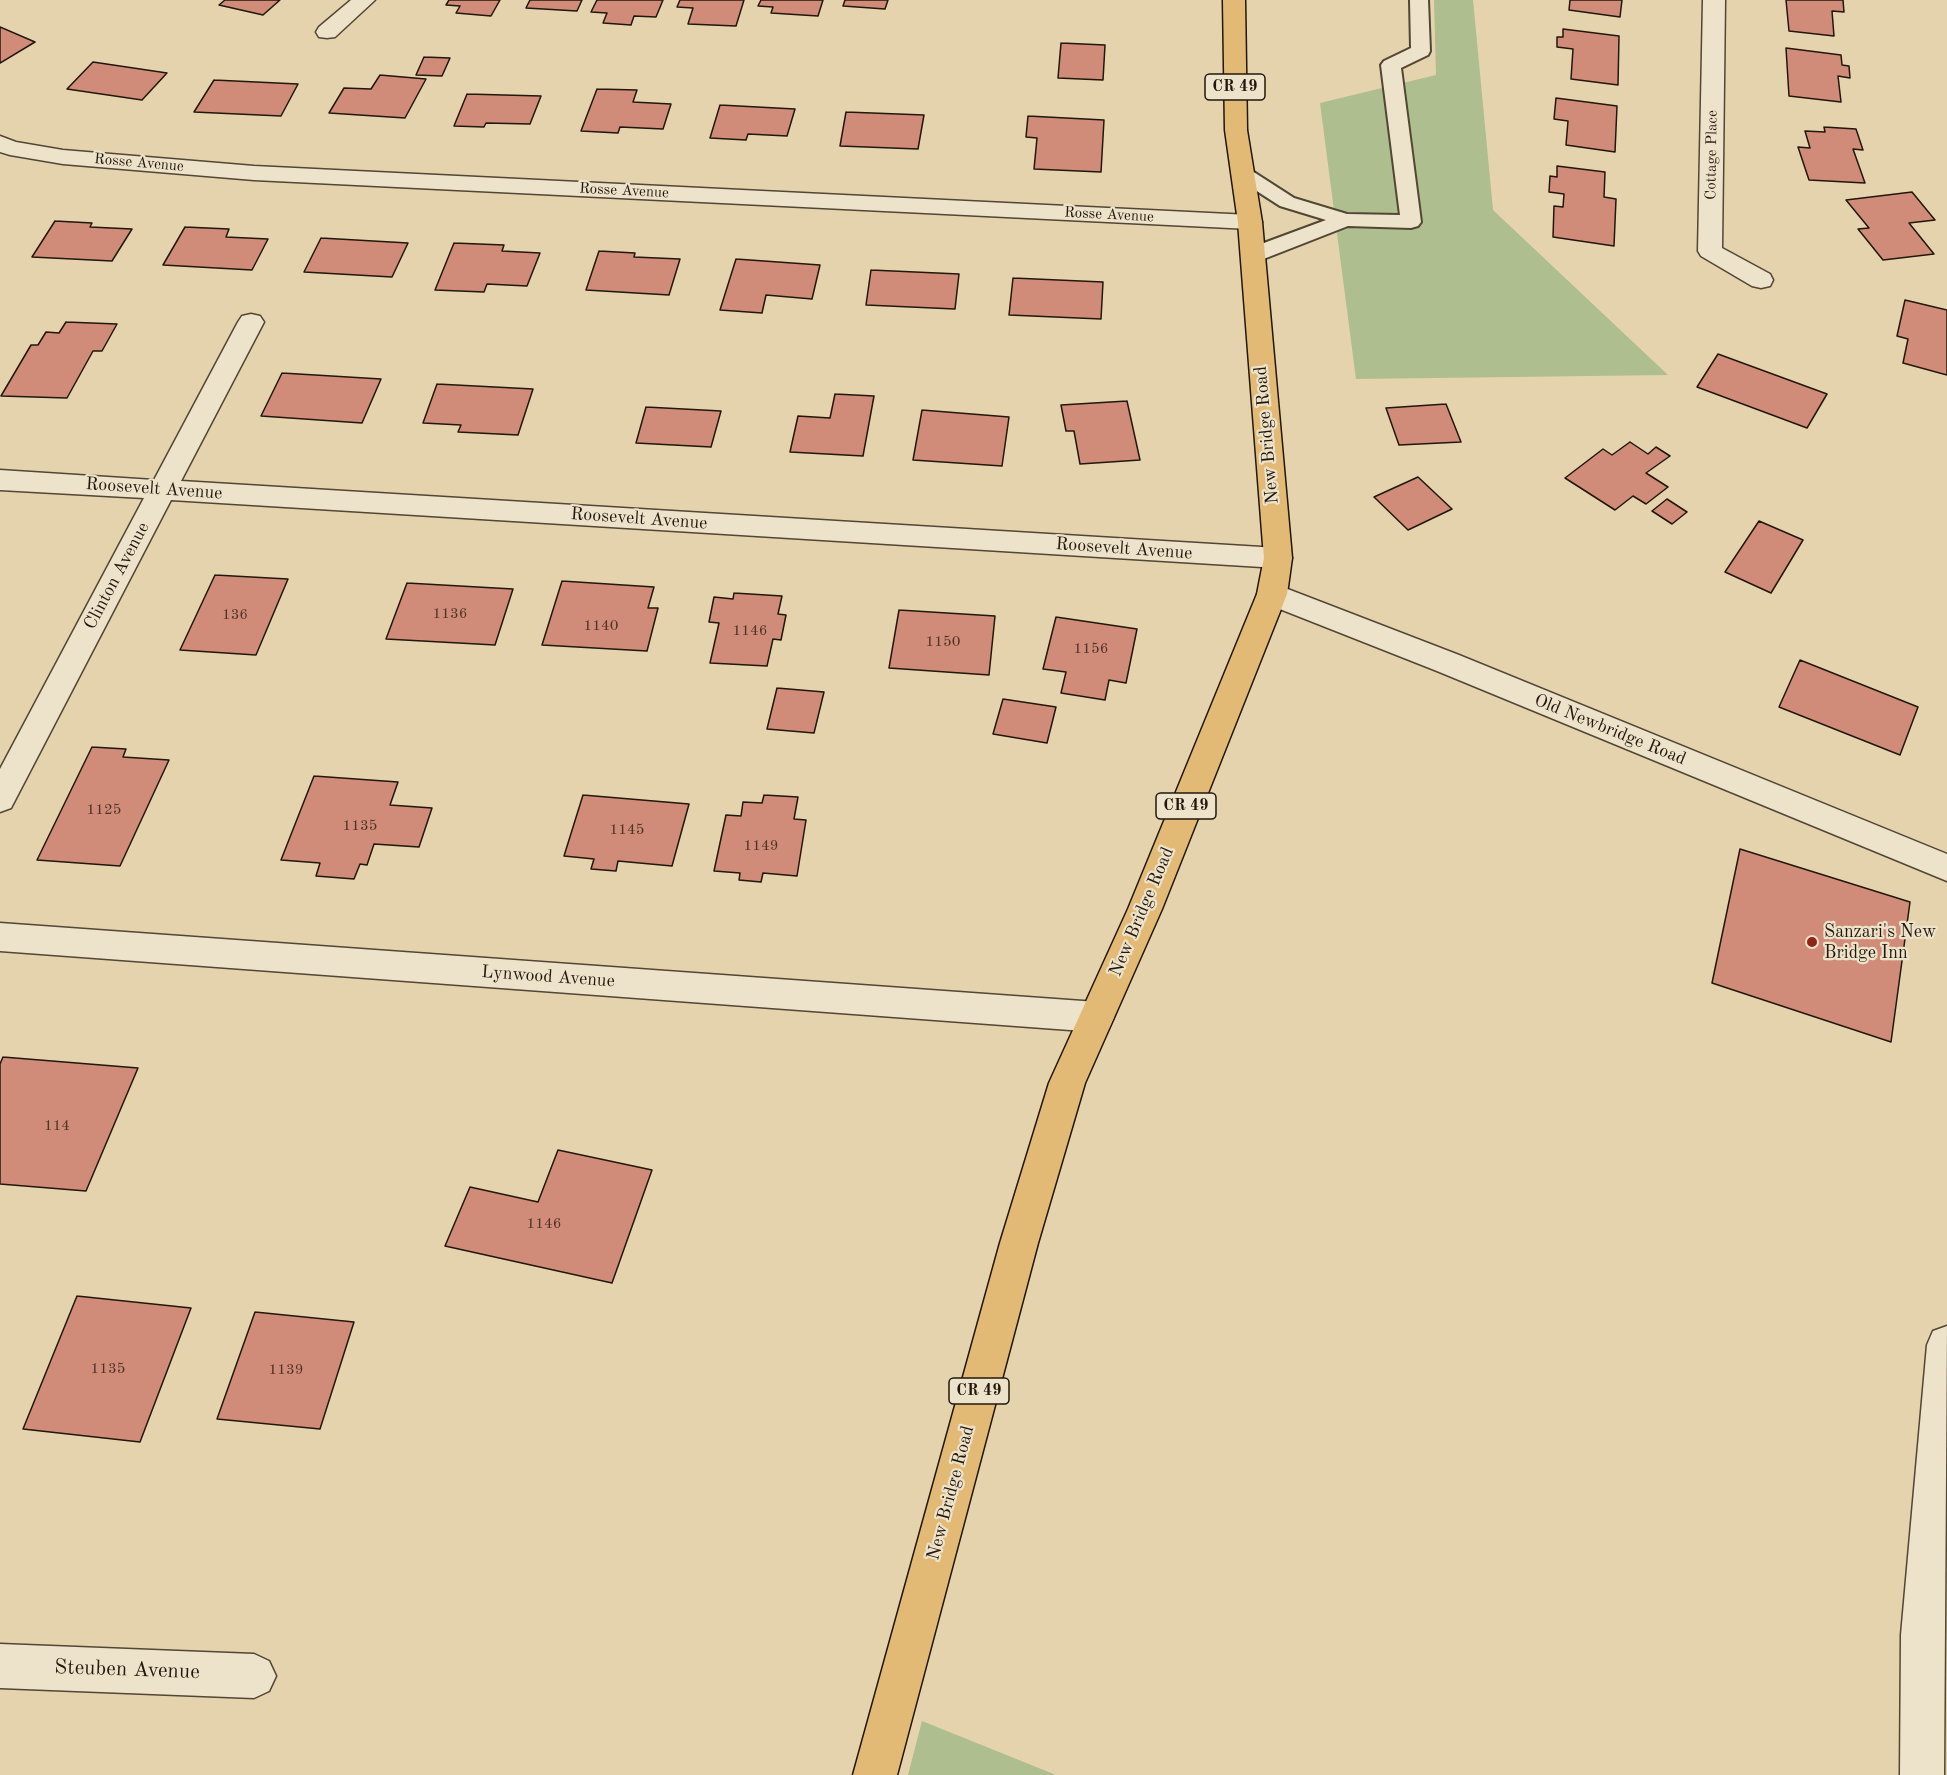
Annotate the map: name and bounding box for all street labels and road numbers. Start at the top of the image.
road number: CR 49 [1205,74,1265,100]
street label: Cottage Place [1702,110,1722,200]
street label: Rosse Avenue [93,150,185,176]
street label: Rosse Avenue [579,180,669,202]
street label: Rosse Avenue [1064,204,1154,226]
street label: New Bridge Road [1250,365,1284,505]
street label: Roosevelt Avenue [85,473,223,505]
street label: Roosevelt Avenue [570,503,708,535]
street label: Clinton Avenue [80,519,154,633]
street label: Roosevelt Avenue [1055,533,1193,565]
street label: Old Newbridge Road [1531,690,1689,770]
road number: CR 49 [1156,793,1216,819]
street label: New Bridge Road [1105,844,1179,980]
street label: Lynwood Avenue [480,962,616,992]
road number: CR 49 [949,1378,1009,1404]
street label: New Bridge Road [923,1423,979,1563]
street label: Steuben Avenue [54,1655,200,1685]

